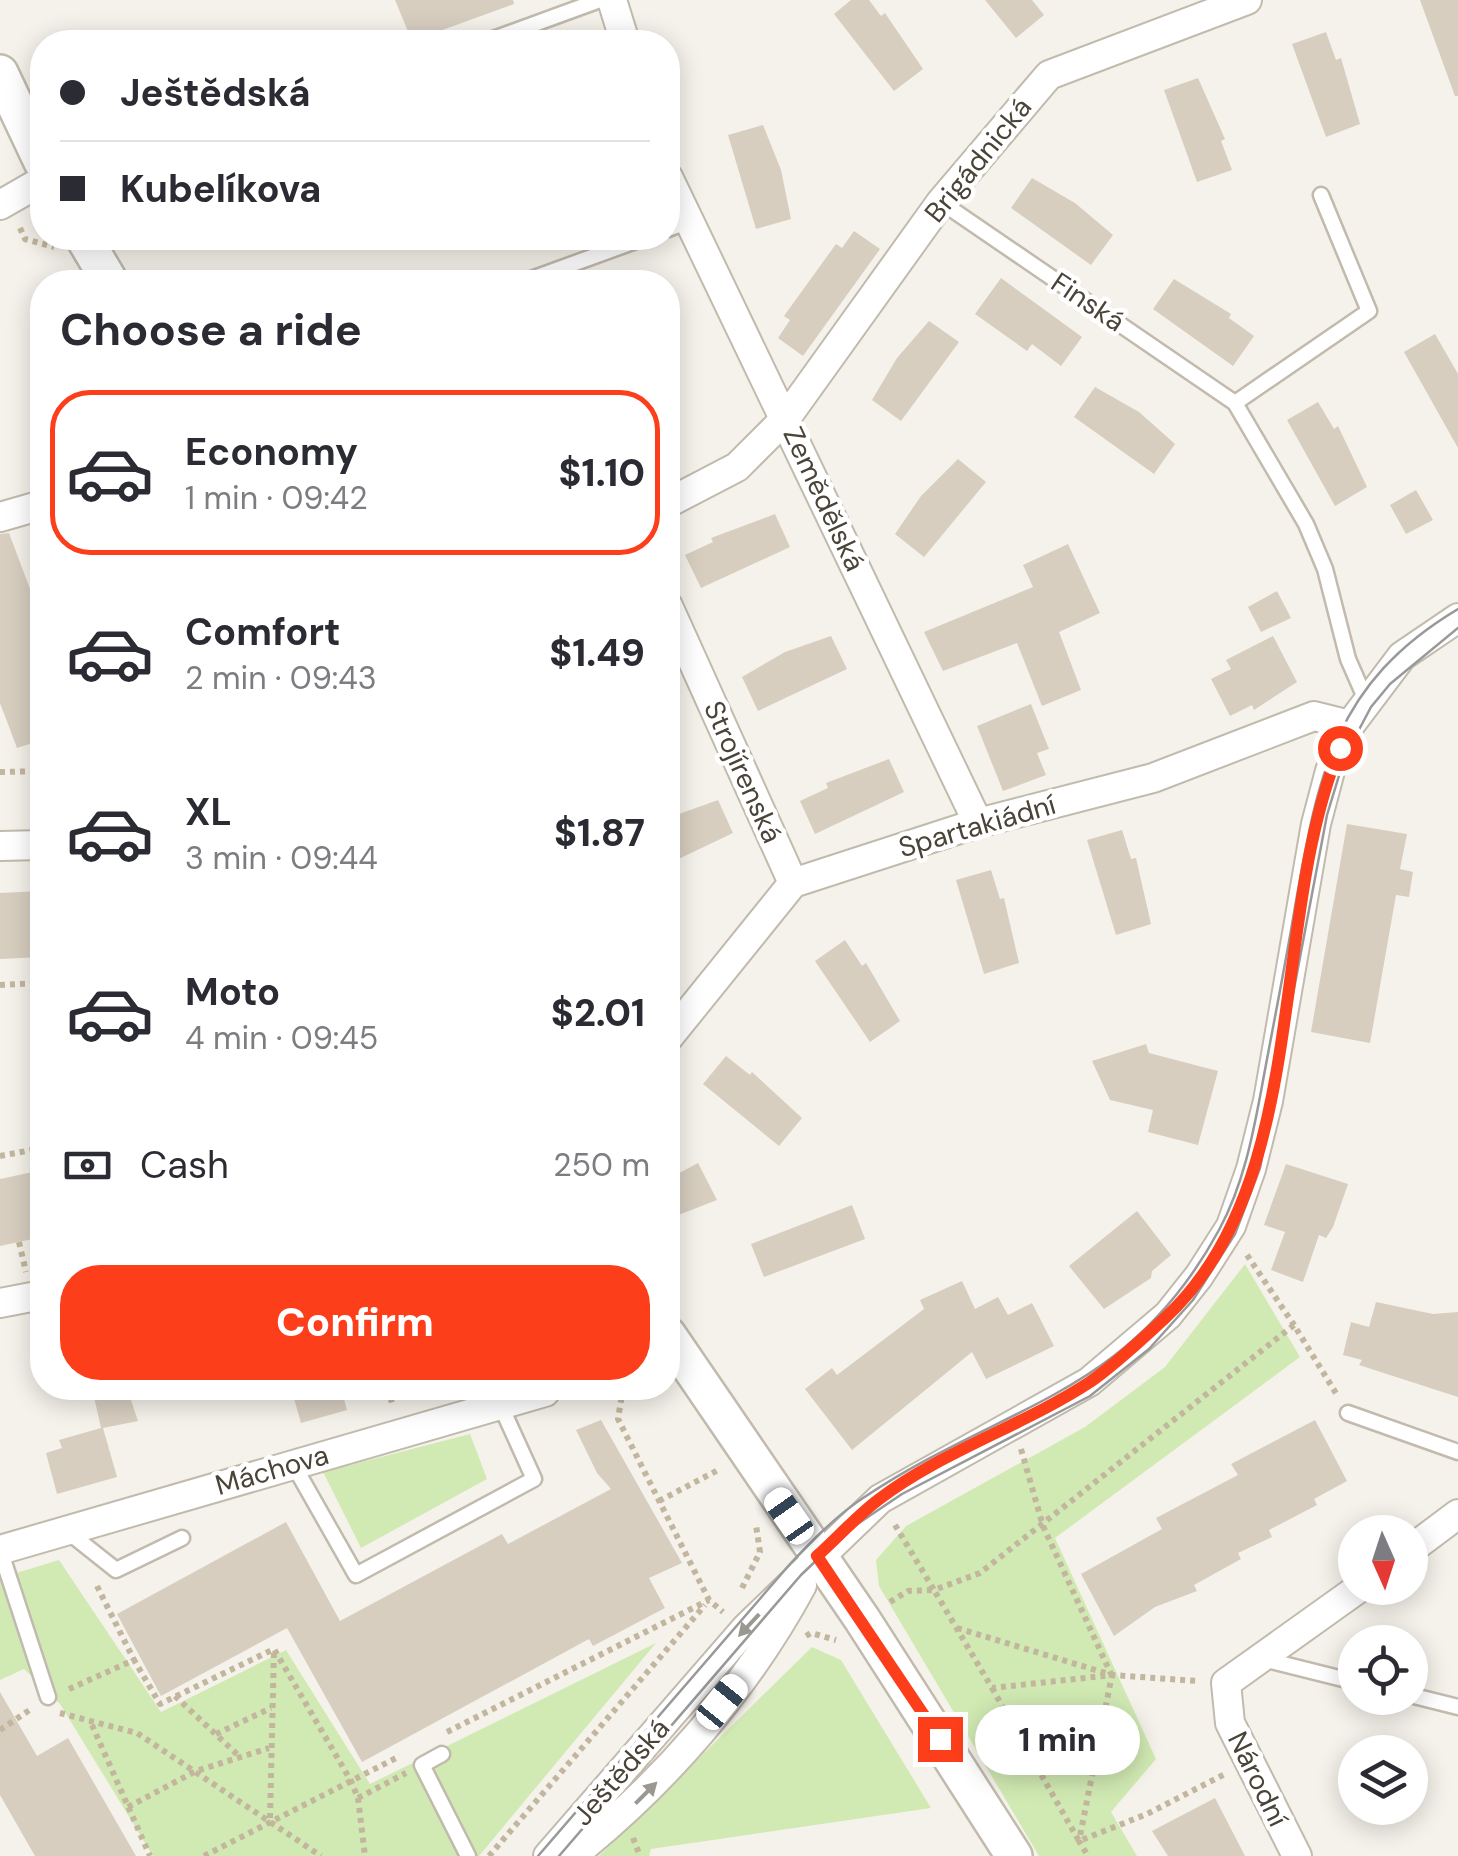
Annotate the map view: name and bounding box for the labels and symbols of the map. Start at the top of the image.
street label: Brigádnická [916,90,1040,230]
street label: Finská [1044,264,1132,340]
street label: Zemědělská [775,421,873,577]
street label: Strojírenská [695,695,791,849]
route start [1318,726,1363,771]
street label: Spartakiádní [894,786,1060,866]
street label: Máchova [211,1436,333,1504]
car [760,1483,818,1549]
north arrow [1338,1515,1428,1605]
one-way arrow [738,1613,761,1637]
car [691,1669,753,1735]
callout: 1 min [975,1704,1140,1774]
street label: Ještědská [564,1711,678,1833]
route end [918,1717,963,1762]
street label: Národní [1219,1726,1297,1833]
one-way arrow [633,1782,657,1805]

